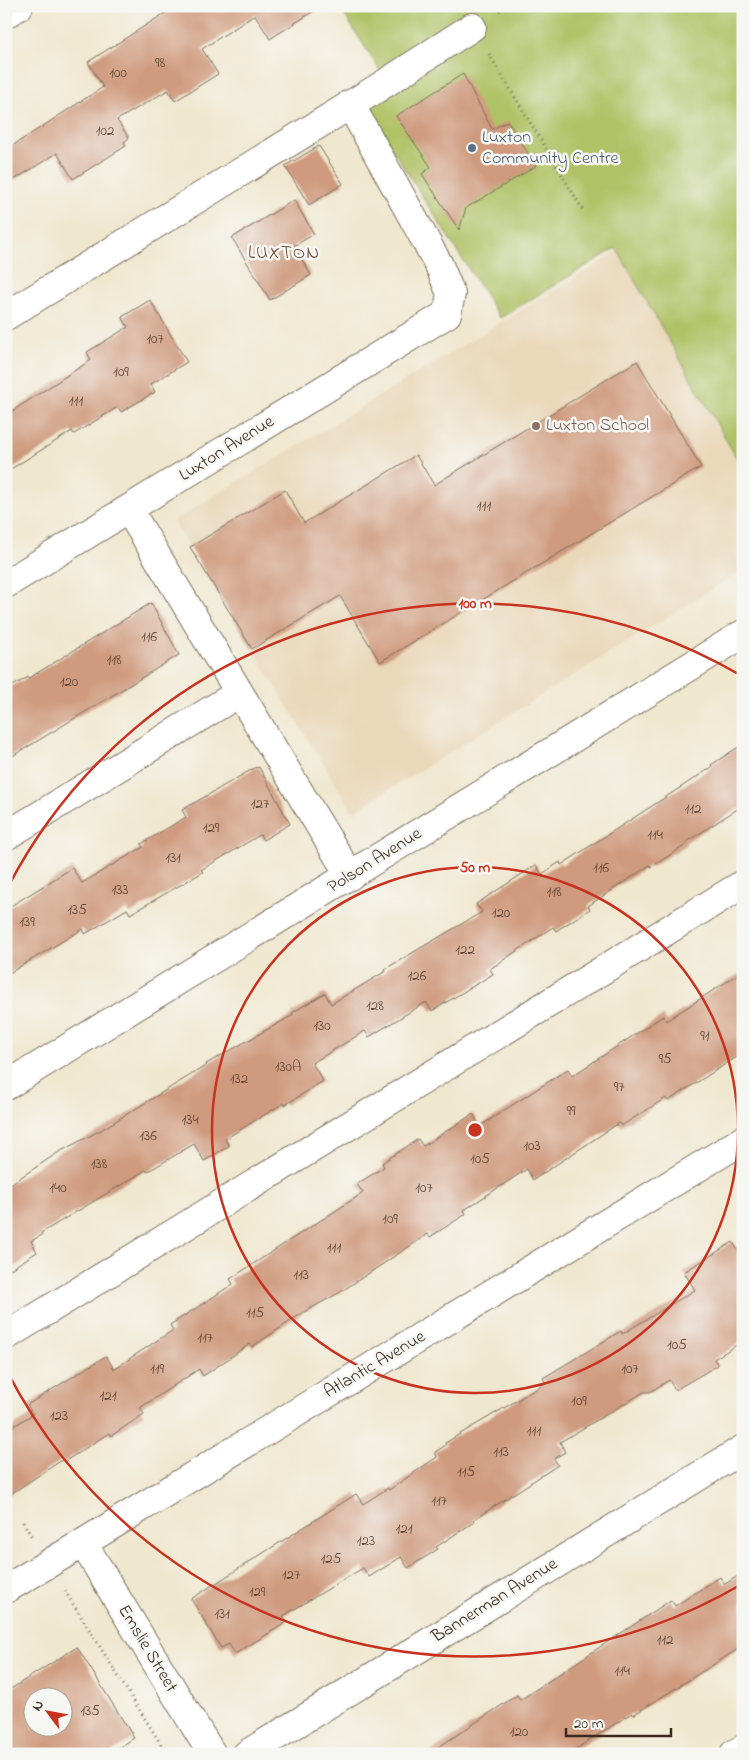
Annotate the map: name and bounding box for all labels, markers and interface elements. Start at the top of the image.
house number: 98 [155,52,165,74]
house number: 100 [109,62,127,84]
house number: 102 [96,120,115,142]
place label: Luxton Community Centre [482,125,620,172]
marker: Luxton Community Centre [466,142,478,154]
district label: LUXTON [248,240,320,267]
house number: 107 [146,328,164,350]
house number: 109 [113,361,129,383]
house number: 111 [69,390,83,412]
street label: Luxton Avenue [174,409,280,489]
place label: Luxton School [546,413,649,439]
marker: Luxton School [530,420,542,432]
house number: 111 [477,495,491,517]
text: 100 m [458,593,492,615]
house number: 116 [141,626,157,648]
house number: 118 [106,649,122,671]
house number: 120 [60,671,79,693]
house number: 127 [251,793,269,815]
house number: 112 [685,798,702,820]
house number: 129 [203,817,220,839]
street label: Polson Avenue [323,821,428,900]
house number: 114 [647,824,663,846]
house number: 131 [165,847,181,869]
text: 50 m [460,857,491,879]
house number: 116 [593,857,609,879]
house number: 133 [111,879,129,901]
house number: 118 [546,881,562,903]
house number: 135 [67,899,87,921]
house number: 120 [492,902,511,924]
house number: 139 [19,911,35,933]
house number: 122 [455,939,475,961]
house number: 126 [408,965,427,987]
house number: 128 [366,995,384,1017]
house number: 130 [313,1015,331,1037]
house number: 91 [700,1025,710,1047]
house number: 95 [658,1048,672,1070]
house number: 130A [275,1056,301,1078]
house number: 132 [230,1068,249,1090]
house number: 97 [614,1076,624,1098]
house number: 99 [566,1100,576,1122]
house number: 134 [181,1109,199,1131]
centre of rings [466,1121,484,1139]
house number: 136 [139,1125,157,1147]
house number: 103 [523,1135,541,1157]
house number: 105 [470,1148,490,1170]
house number: 138 [91,1153,108,1175]
house number: 140 [49,1177,67,1199]
house number: 107 [415,1177,433,1199]
house number: 109 [382,1208,398,1230]
house number: 111 [327,1237,341,1259]
house number: 113 [293,1264,309,1286]
house number: 115 [246,1302,264,1324]
street label: Atlantic Avenue [319,1324,432,1406]
house number: 117 [197,1327,213,1349]
house number: 105 [667,1334,687,1356]
house number: 119 [150,1358,165,1380]
house number: 107 [621,1358,639,1380]
house number: 121 [100,1385,117,1407]
house number: 109 [571,1390,587,1412]
house number: 123 [50,1405,68,1427]
house number: 111 [527,1420,541,1442]
house number: 113 [493,1441,509,1463]
house number: 115 [457,1461,475,1483]
house number: 117 [431,1490,447,1512]
house number: 121 [396,1518,413,1540]
house number: 123 [357,1530,375,1552]
house number: 125 [321,1548,342,1570]
street label: Bannerman Avenue [426,1551,564,1651]
house number: 127 [282,1564,300,1586]
house number: 129 [249,1581,266,1603]
street label: Emslie Street [111,1600,183,1698]
house number: 131 [214,1603,230,1625]
house number: 112 [657,1629,674,1651]
house number: 114 [614,1660,630,1682]
north arrow [22,1688,72,1738]
text: N [27,1696,50,1715]
house number: 135 [80,1700,100,1722]
scale bar [566,1705,672,1737]
text: 20 m [574,1713,604,1735]
house number: 120 [510,1721,529,1743]

